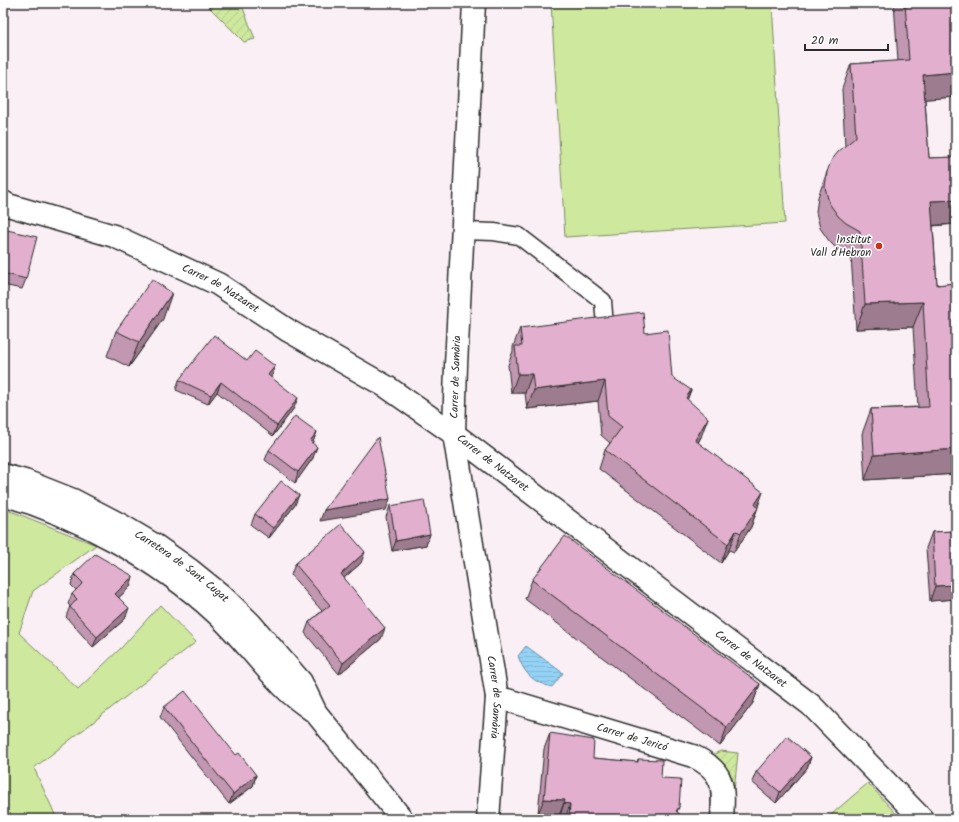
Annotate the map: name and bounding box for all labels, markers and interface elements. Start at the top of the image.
scale bar [805,26,888,52]
text: 20 m [811,31,839,50]
place label: Institut Vall d'Hebron [811,231,872,262]
marker: Institut Vall d'Hebron [874,241,884,251]
street label: Carrer de Natzaret [179,259,263,318]
street label: Carrer de Samària [446,335,466,419]
street label: Carrer de Natzaret [452,430,533,497]
street label: Carretera de Sant Cugat [131,526,234,608]
street label: Carrer de Natzaret [711,626,791,693]
street label: Carrer de Samària [481,654,506,739]
street label: Carrer de Jericó [594,718,671,757]

